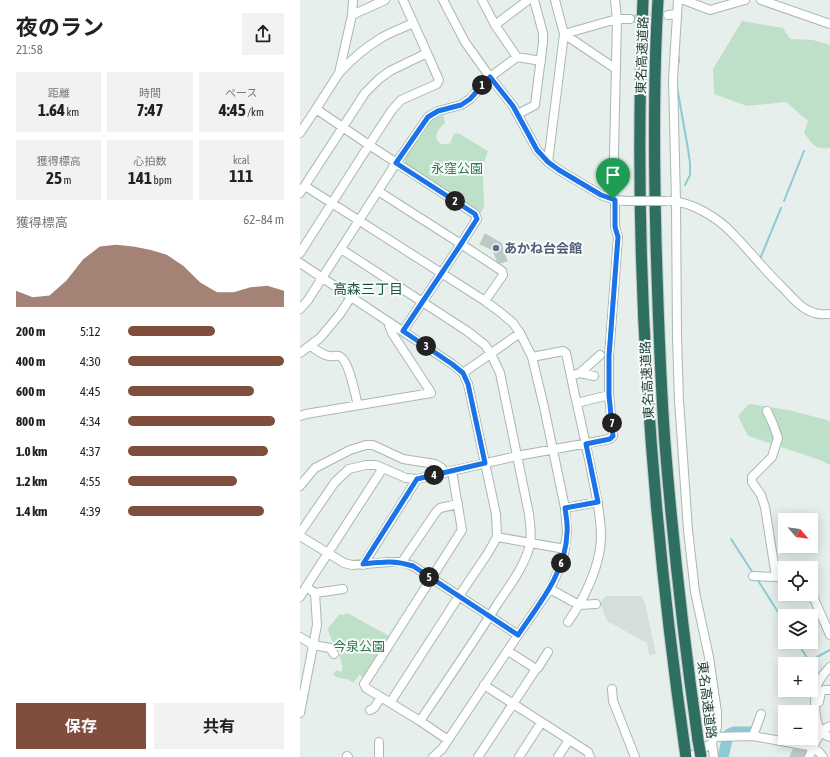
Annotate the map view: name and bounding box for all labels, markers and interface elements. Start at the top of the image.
button: share [242,13,284,55]
text: 夜のラン [16,14,104,40]
street label: 東名高速道路 [633,16,651,94]
text: 21:58 [16,42,43,57]
pin: 1 [472,75,492,95]
text: 1 [479,79,485,91]
text: 距離 [48,87,70,99]
text: 時間 [139,87,161,99]
text: ペース [225,87,258,99]
text: 1.64 [38,100,65,120]
text: 7:47 [136,100,163,120]
text: 4:45 [219,100,246,120]
text: km [65,106,79,118]
text: /km [246,106,264,118]
text: kcal [233,154,250,166]
text: 獲得標高 [37,155,81,167]
text: 心拍数 [133,155,166,167]
pin [596,158,630,199]
park label: 永窪公園 [431,161,483,176]
icon: arrive [602,164,624,186]
text: 111 [229,166,253,186]
text: 25 [46,168,62,188]
text: 141 [128,168,152,188]
text: m [62,174,71,186]
text: bpm [152,174,172,186]
pin: 2 [445,191,465,211]
text: 2 [452,195,458,207]
text: 62–84 m [243,212,284,227]
text: 獲得標高 [16,215,68,230]
place label: あかね台会館 [504,241,582,256]
marker: あかね台会館 [491,243,501,253]
district label: 高森三丁目 [333,281,403,297]
text: 200 m [16,324,45,339]
text: 5:12 [80,324,101,339]
pin: 3 [416,336,436,356]
text: 3 [423,340,429,352]
street label: 東名高速道路 [637,341,657,419]
text: 400 m [16,354,45,369]
text: 4:30 [80,354,101,369]
text: 600 m [16,384,45,399]
text: 4:45 [80,384,101,399]
pin: 7 [602,413,622,433]
text: 800 m [16,414,45,429]
text: 4:34 [80,414,101,429]
text: 7 [609,417,615,429]
text: 1.0 km [16,444,47,459]
text: 4:37 [80,444,101,459]
pin: 4 [424,465,444,485]
text: 4 [431,469,437,481]
text: 1.2 km [16,474,47,489]
text: 4:55 [80,474,101,489]
text: 1.4 km [16,504,47,519]
text: 4:39 [80,504,101,519]
north arrow [778,513,818,553]
map controls [778,513,818,745]
pin: 6 [551,553,571,573]
text: 6 [558,557,564,569]
button: locate [778,561,818,601]
pin: 5 [419,567,439,587]
text: 5 [426,571,432,583]
button: layers [778,609,818,649]
park label: 今泉公園 [333,639,385,654]
button: + [778,657,818,697]
street label: 東名高速道路 [695,660,719,740]
button: 保存 [16,703,146,749]
button: 共有 [154,703,284,749]
button: − [778,705,818,745]

